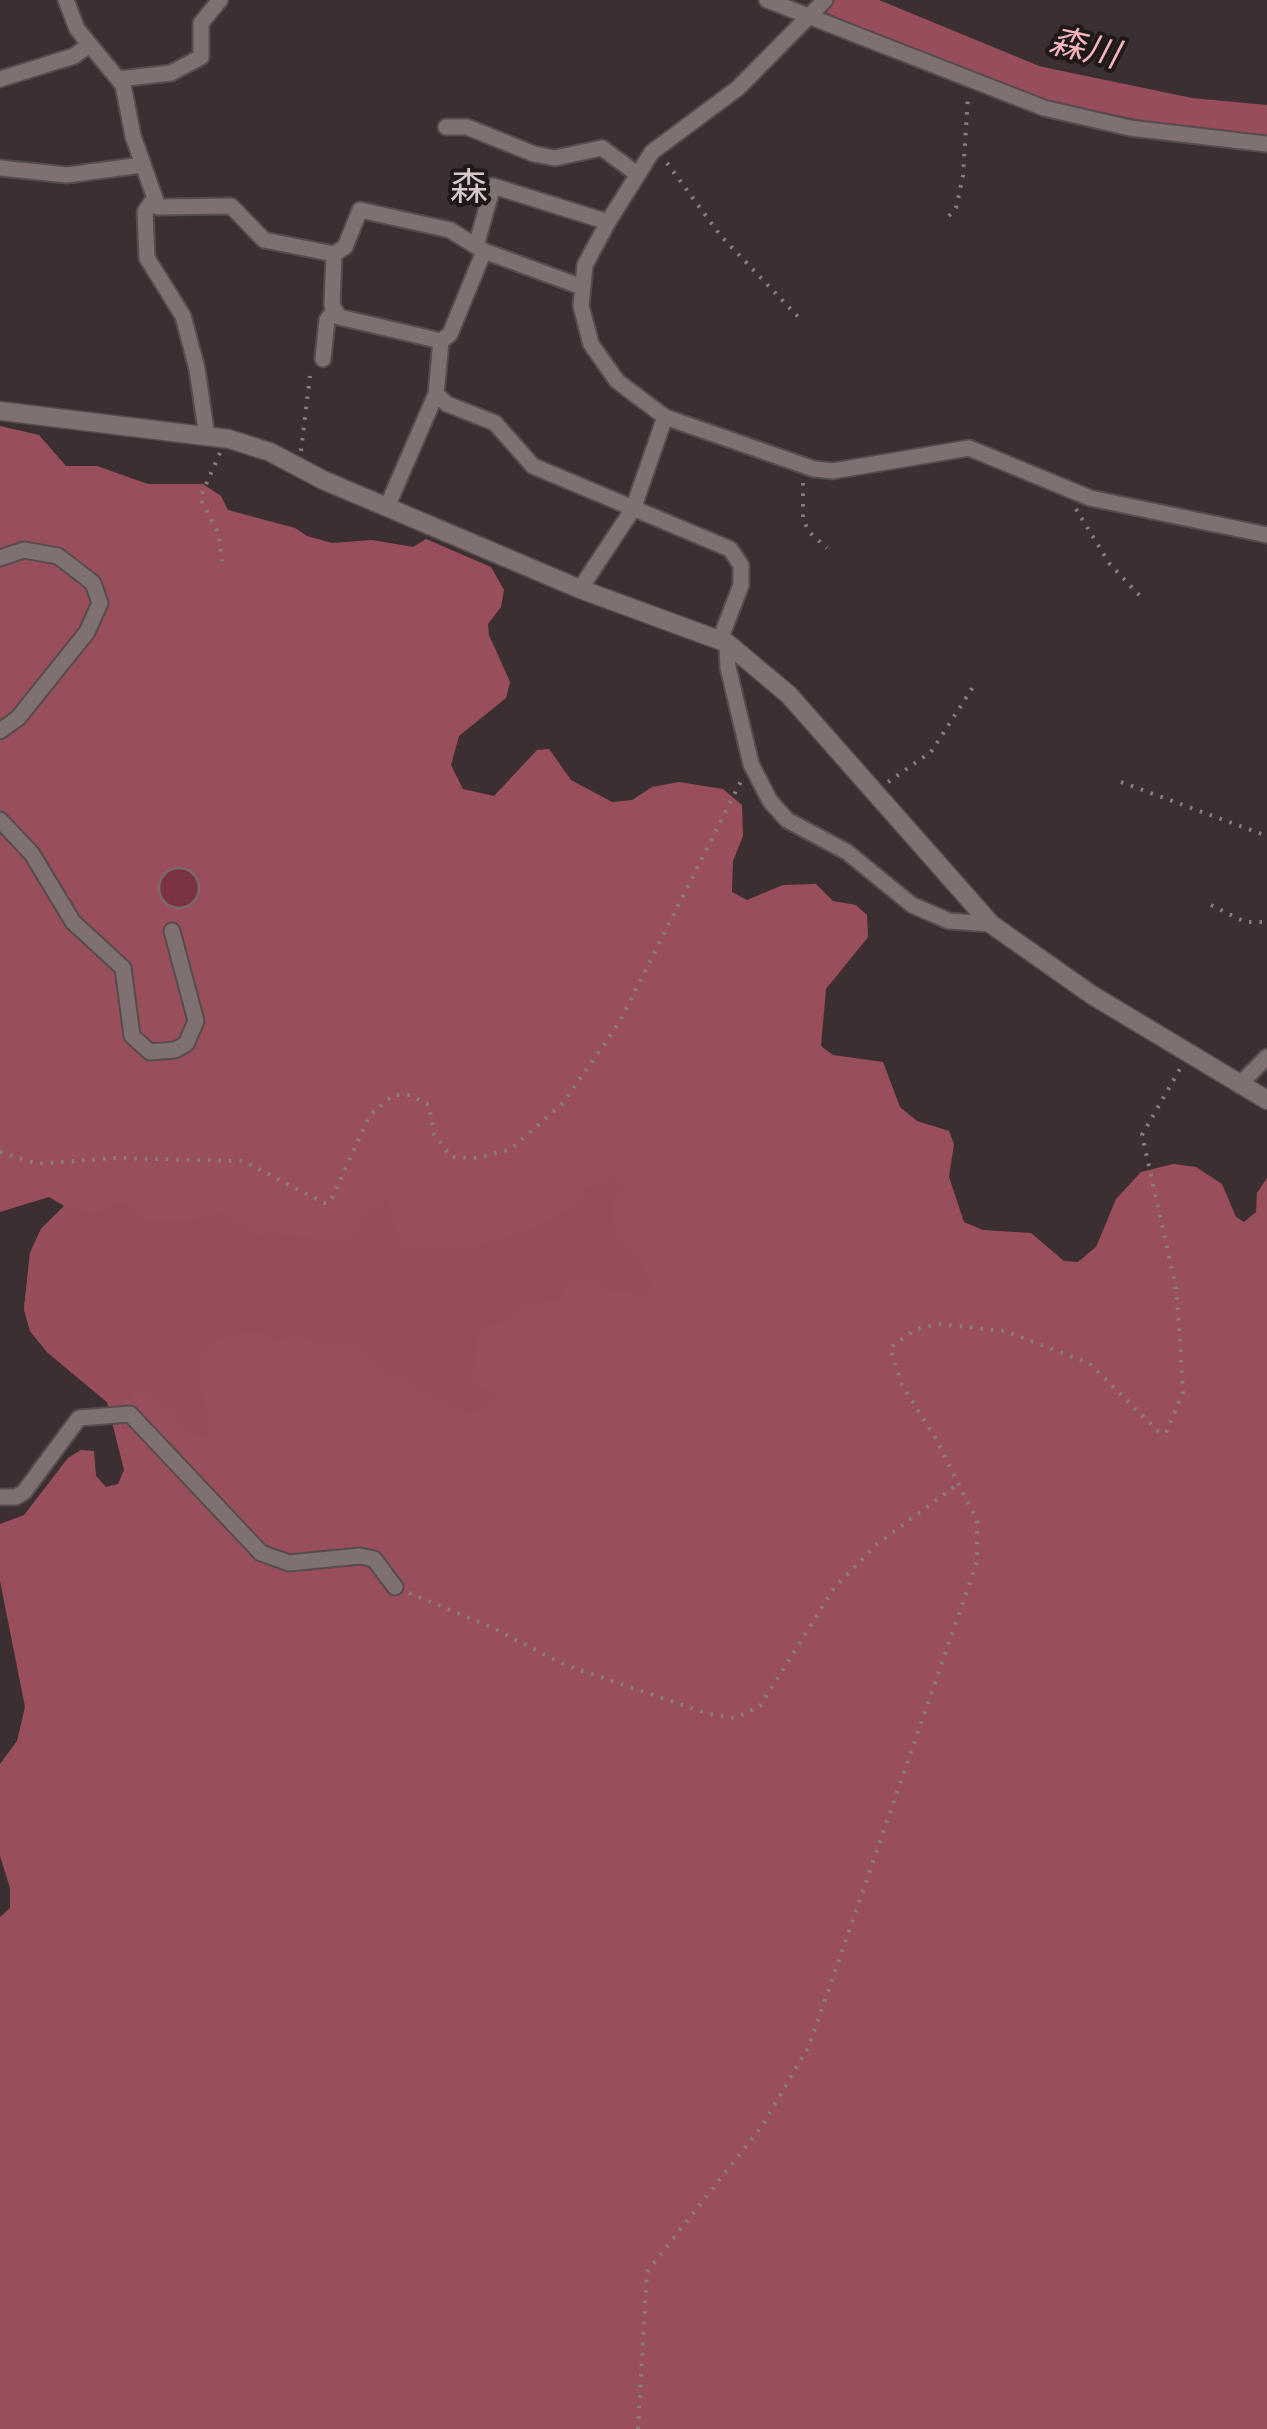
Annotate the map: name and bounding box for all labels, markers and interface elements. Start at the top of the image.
water label: 森川 [1045,22,1123,78]
district label: 森 [450,167,488,213]

